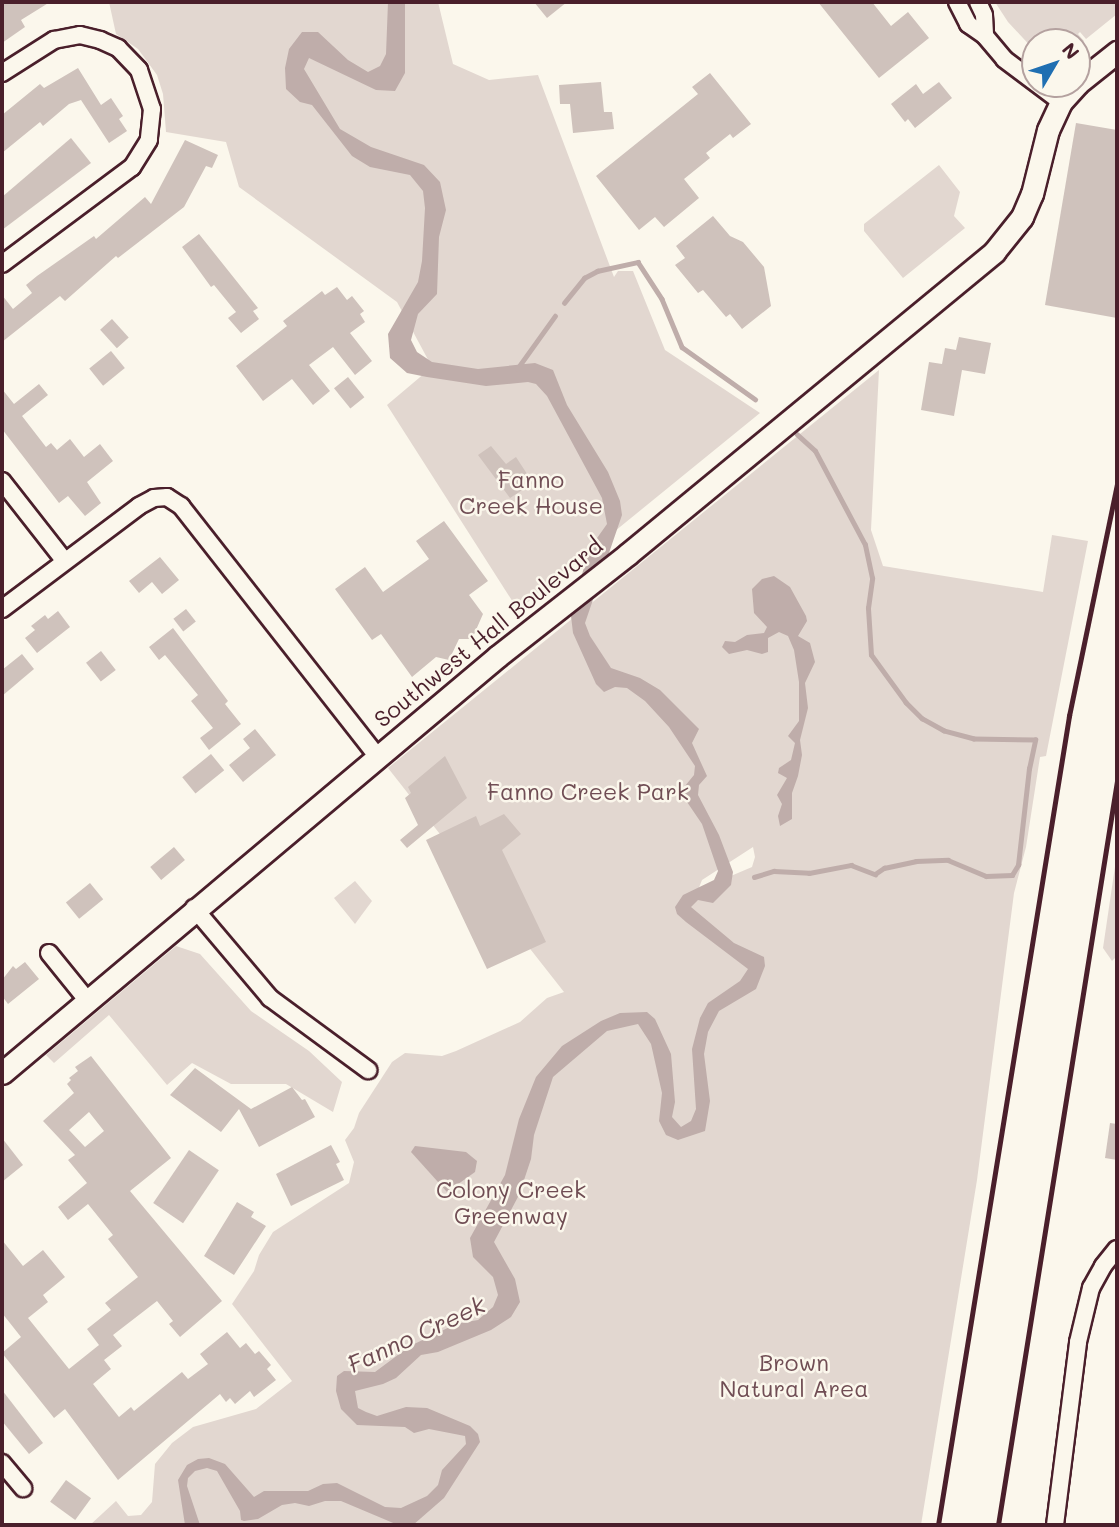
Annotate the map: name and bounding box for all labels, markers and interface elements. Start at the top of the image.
north arrow [1021,28,1091,98]
text: N [1057,37,1085,64]
park label: Fanno Creek House [459,465,603,519]
street label: Southwest Hall Boulevard [368,531,608,733]
park label: Fanno Creek Park [487,777,689,805]
park label: Colony Creek Greenway [436,1175,586,1229]
water label: Fanno Creek [343,1290,489,1378]
park label: Brown Natural Area [719,1348,869,1402]

